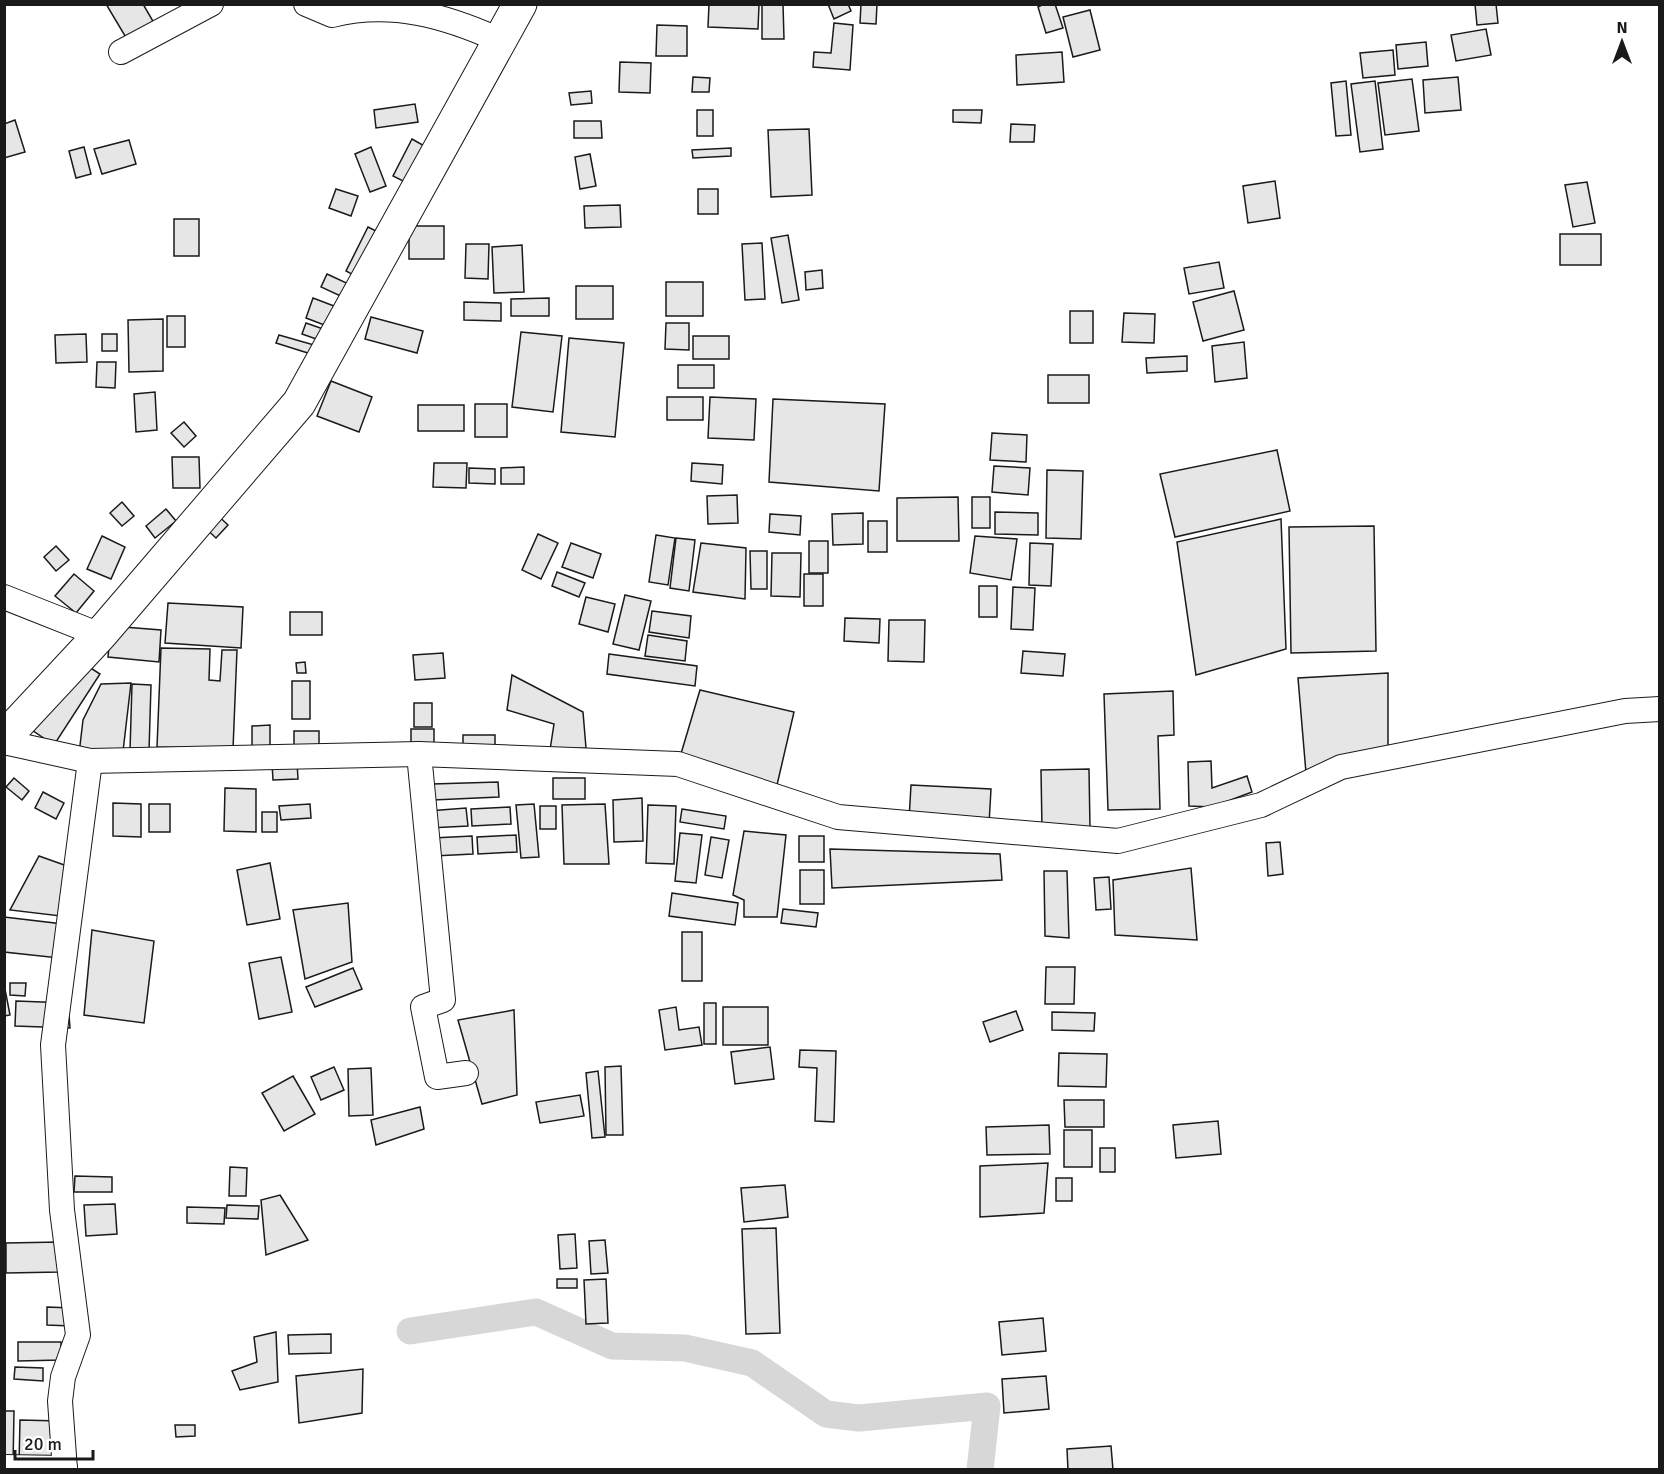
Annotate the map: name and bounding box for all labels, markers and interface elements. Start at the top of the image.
north arrow [1592,12,1652,72]
text: N [1616,18,1628,38]
scale bar [15,1423,93,1461]
text: 20 m [24,1433,62,1455]

